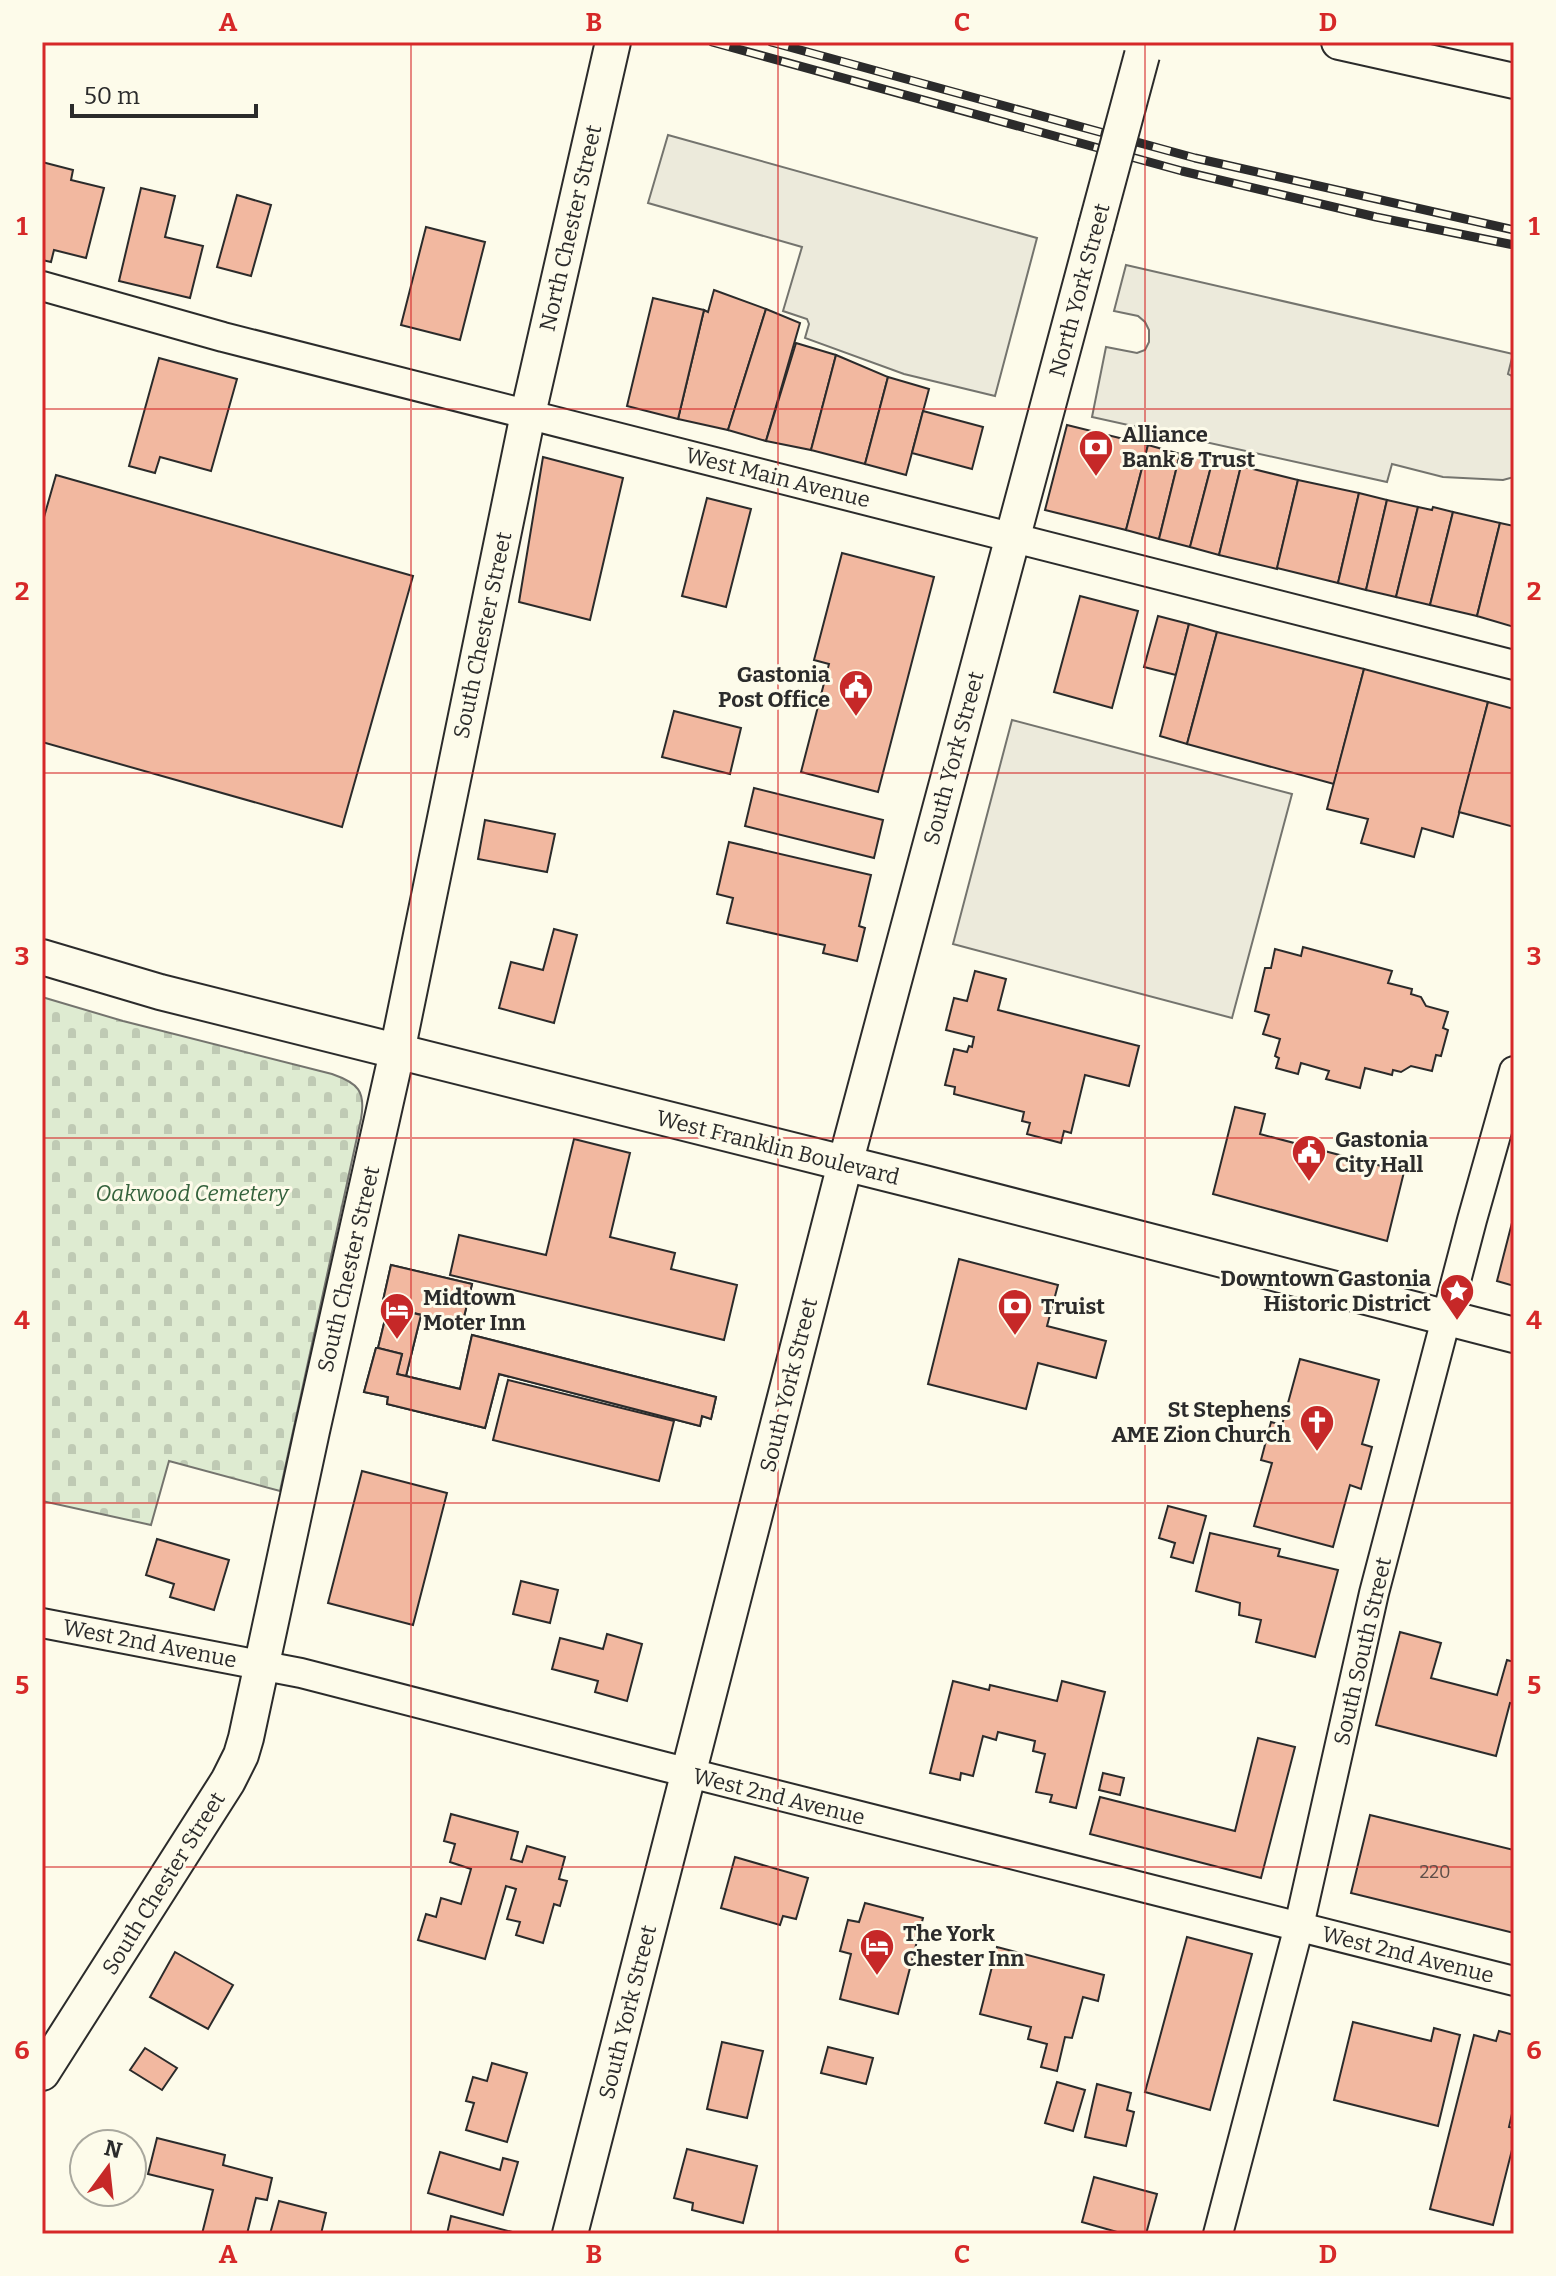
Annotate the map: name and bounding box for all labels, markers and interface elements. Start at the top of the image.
text: A [219,7,238,38]
text: B [586,7,602,38]
text: C [954,7,970,38]
text: D [1319,7,1337,38]
scale bar [72,68,256,118]
text: 50 m [84,82,140,110]
street label: North Chester Street [534,122,607,334]
street label: North York Street [1043,200,1116,380]
text: 1 [16,211,28,242]
text: 1 [1528,211,1540,242]
place label: Alliance Bank & Trust [1122,421,1256,473]
bank icon: Alliance Bank & Trust [1077,428,1115,478]
street label: West Main Avenue [683,441,873,513]
street label: South Chester Street [447,529,518,741]
text: 2 [15,576,29,607]
text: 2 [1527,576,1541,607]
place label: Gastonia Post Office [718,661,831,713]
public building icon: Gastonia Post Office [837,668,875,718]
street label: South York Street [917,668,990,848]
text: 3 [15,941,29,972]
text: 3 [1527,941,1541,972]
street label: West Franklin Boulevard [653,1104,902,1191]
place label: Gastonia City Hall [1335,1126,1429,1178]
public building icon: Gastonia City Hall [1290,1133,1328,1183]
street label: South Chester Street [312,1163,385,1375]
park label: Oakwood Cemetery [95,1180,290,1207]
place label: Downtown Gastonia Historic District [1220,1265,1432,1317]
place icon: Downtown Gastonia Historic District [1438,1272,1476,1322]
place label: Midtown Moter Inn [423,1284,526,1336]
bank icon: Truist [996,1287,1034,1337]
hotel icon: Midtown Moter Inn [378,1291,416,1341]
place label: Truist [1041,1293,1105,1320]
street label: South York Street [754,1295,823,1475]
text: 4 [14,1305,30,1336]
text: 4 [1526,1305,1542,1336]
place label: St Stephens AME Zion Church [1111,1396,1291,1448]
church icon: St Stephens AME Zion Church [1298,1403,1336,1453]
street label: South South Street [1328,1554,1397,1748]
street label: West 2nd Avenue [61,1613,239,1674]
text: 5 [15,1670,29,1701]
text: 5 [1527,1670,1541,1701]
street label: West 2nd Avenue [690,1762,868,1831]
street label: South Chester Street [96,1787,231,1980]
house number: 220 [1419,1861,1451,1883]
place label: The York Chester Inn [903,1920,1024,1972]
street label: West 2nd Avenue [1319,1920,1497,1989]
street label: South York Street [593,1922,662,2102]
hotel icon: The York Chester Inn [858,1927,896,1977]
text: 6 [14,2035,30,2066]
text: 6 [1526,2035,1542,2066]
north arrow [68,2128,148,2208]
text: N [101,2134,125,2164]
text: A [219,2239,238,2270]
text: B [586,2239,602,2270]
text: C [954,2239,970,2270]
text: D [1319,2239,1337,2270]

